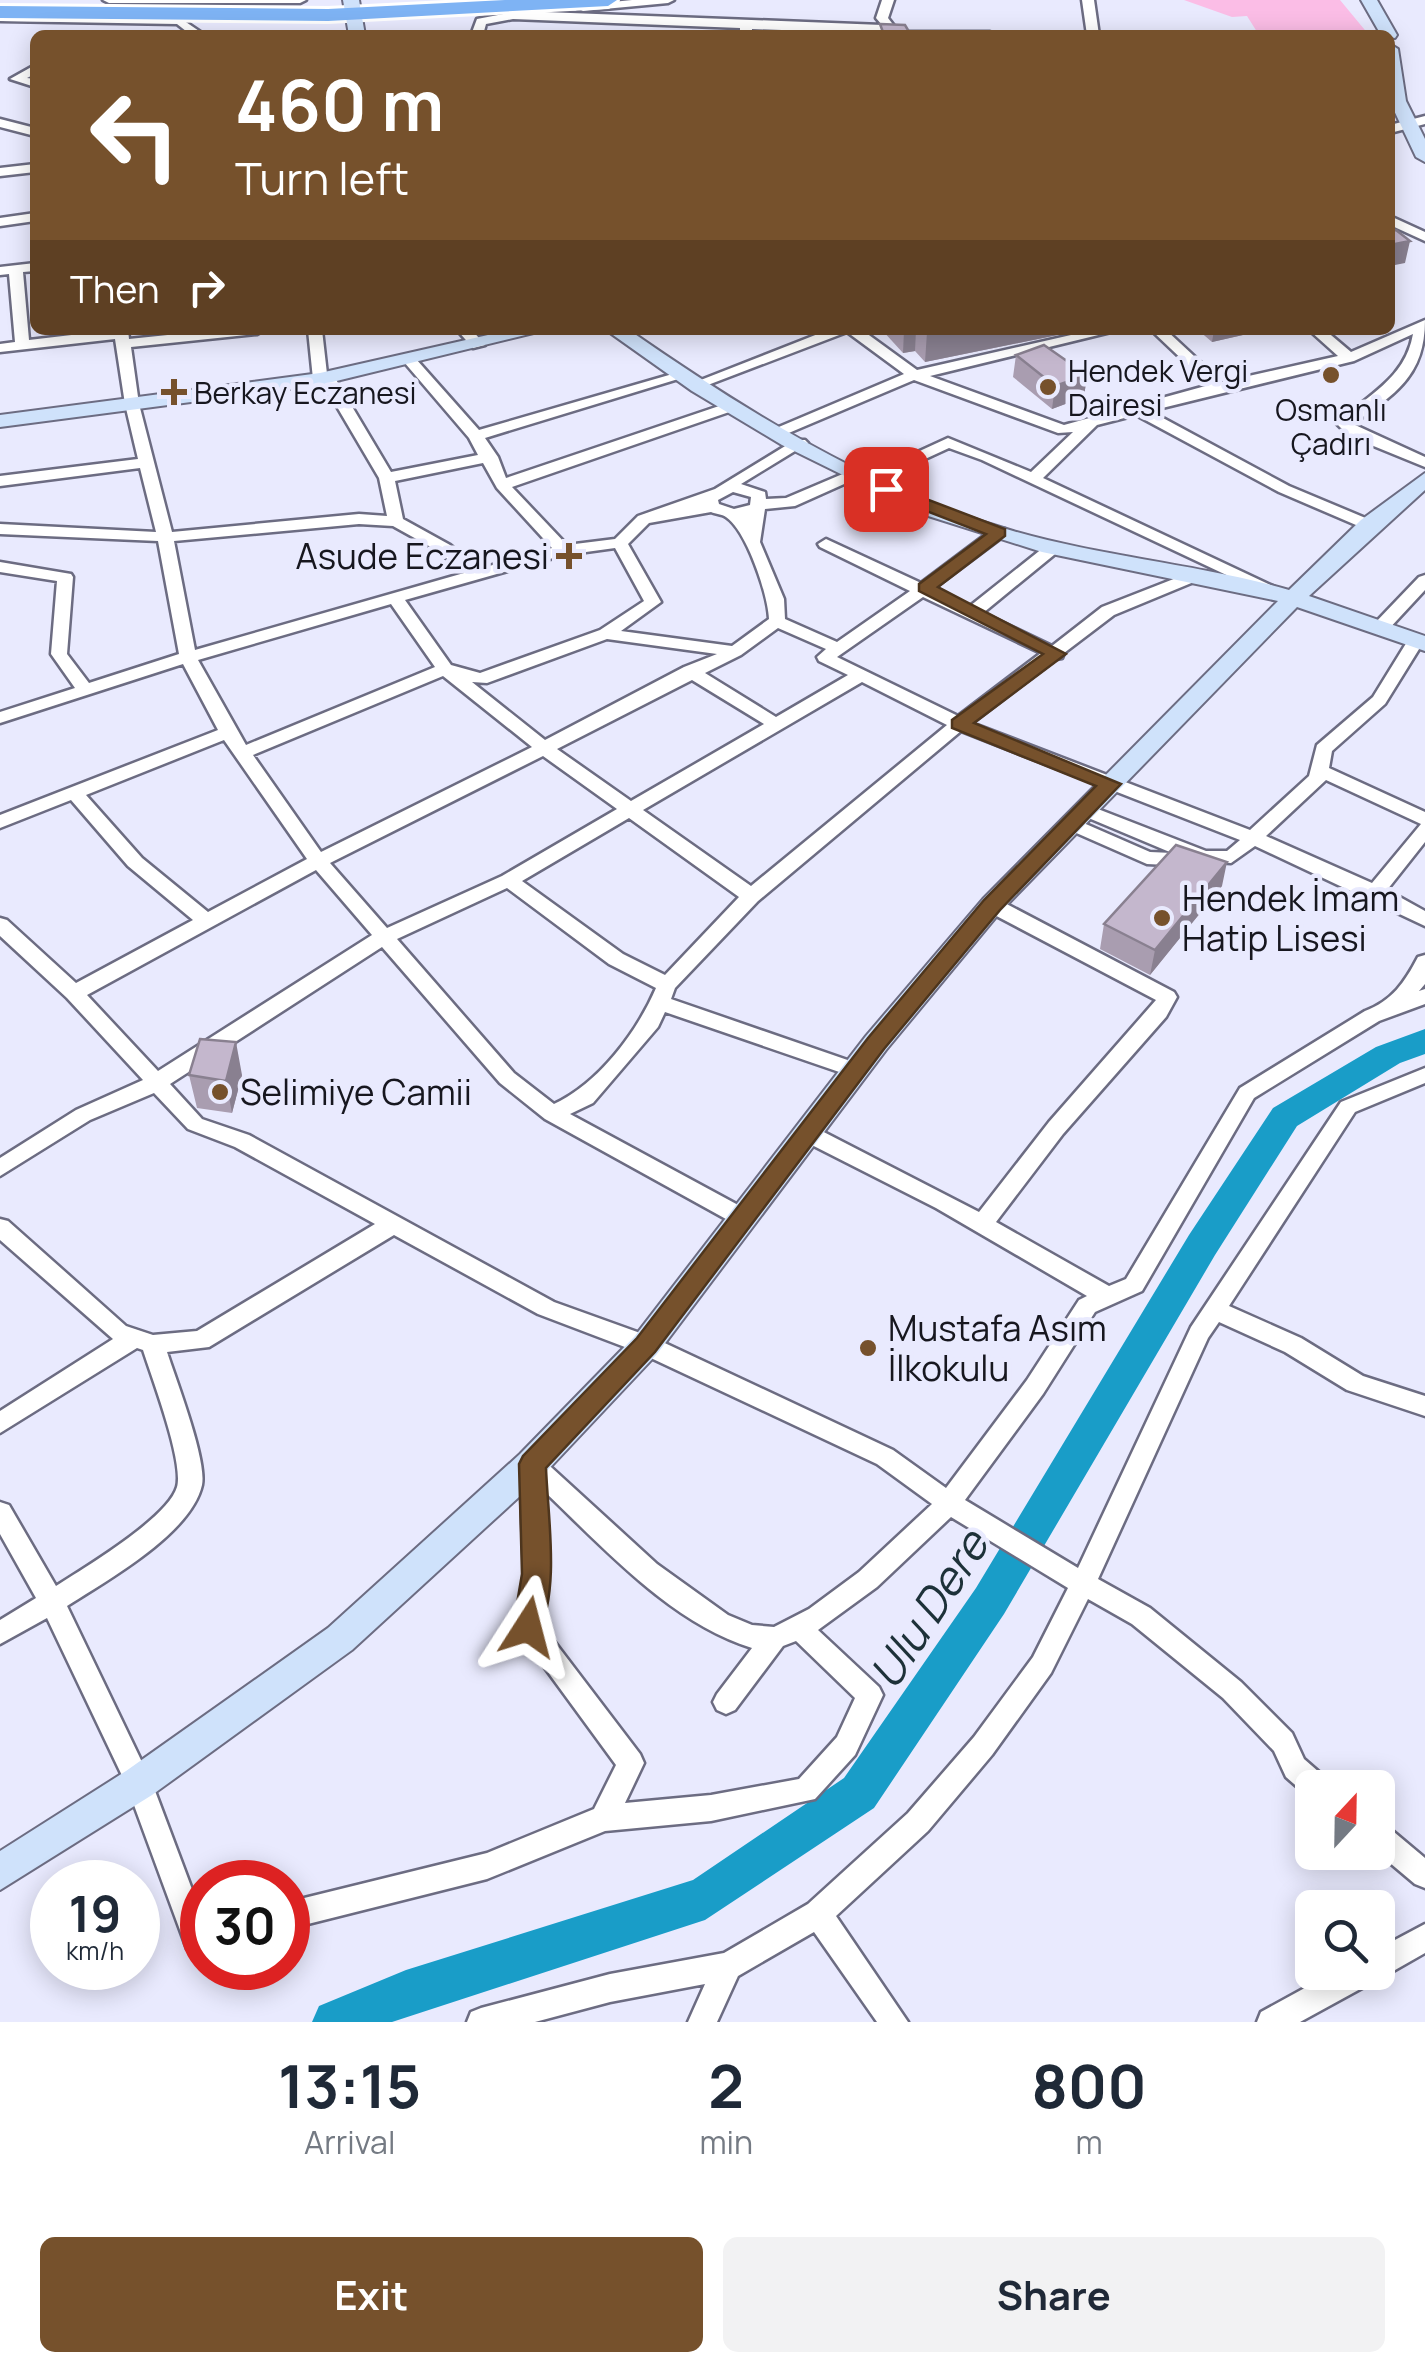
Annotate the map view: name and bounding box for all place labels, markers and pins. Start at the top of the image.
place label: Hendek Vergi Dairesi [1068,350,1248,425]
marker: Osmanlı Çadırı [1320,364,1342,386]
place label: Berkay Eczanesi [194,372,417,413]
marker: Hendek Vergi Dairesi [1037,376,1059,398]
marker: Berkay Eczanesi [163,381,185,403]
place label: Osmanlı Çadırı [1275,389,1387,464]
pin [844,447,929,532]
place label: Asude Eczanesi [296,532,549,580]
marker: Asude Eczanesi [558,545,580,567]
place label: Hendek İmam Hatip Lisesi [1182,874,1399,962]
marker: Hendek İmam Hatip Lisesi [1151,907,1173,929]
place label: Selimiye Camii [240,1068,472,1116]
marker: Selimiye Camii [209,1081,231,1103]
place label: Mustafa Asım İlkokulu [888,1304,1107,1392]
marker: Mustafa Asım İlkokulu [857,1337,879,1359]

